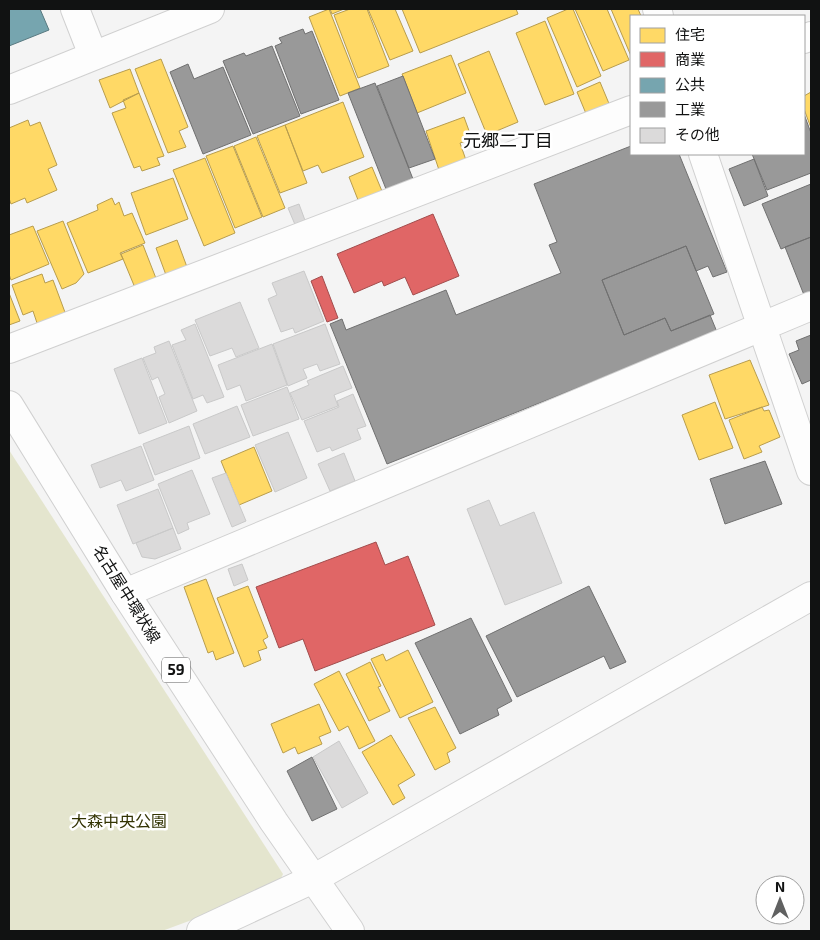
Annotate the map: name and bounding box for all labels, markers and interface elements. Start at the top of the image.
legend [630,15,805,155]
text: 住宅 [675,25,705,43]
text: 商業 [675,50,705,68]
text: 公共 [675,75,705,93]
text: 工業 [675,100,705,118]
text: その他 [675,125,720,143]
district label: 元郷二丁目 [463,129,553,151]
street label: 名古屋中環状線 [90,541,165,646]
road number: 59 [162,658,190,682]
park label: 大森中央公園 [71,811,167,830]
north arrow [755,875,805,925]
text: N [775,878,785,895]

